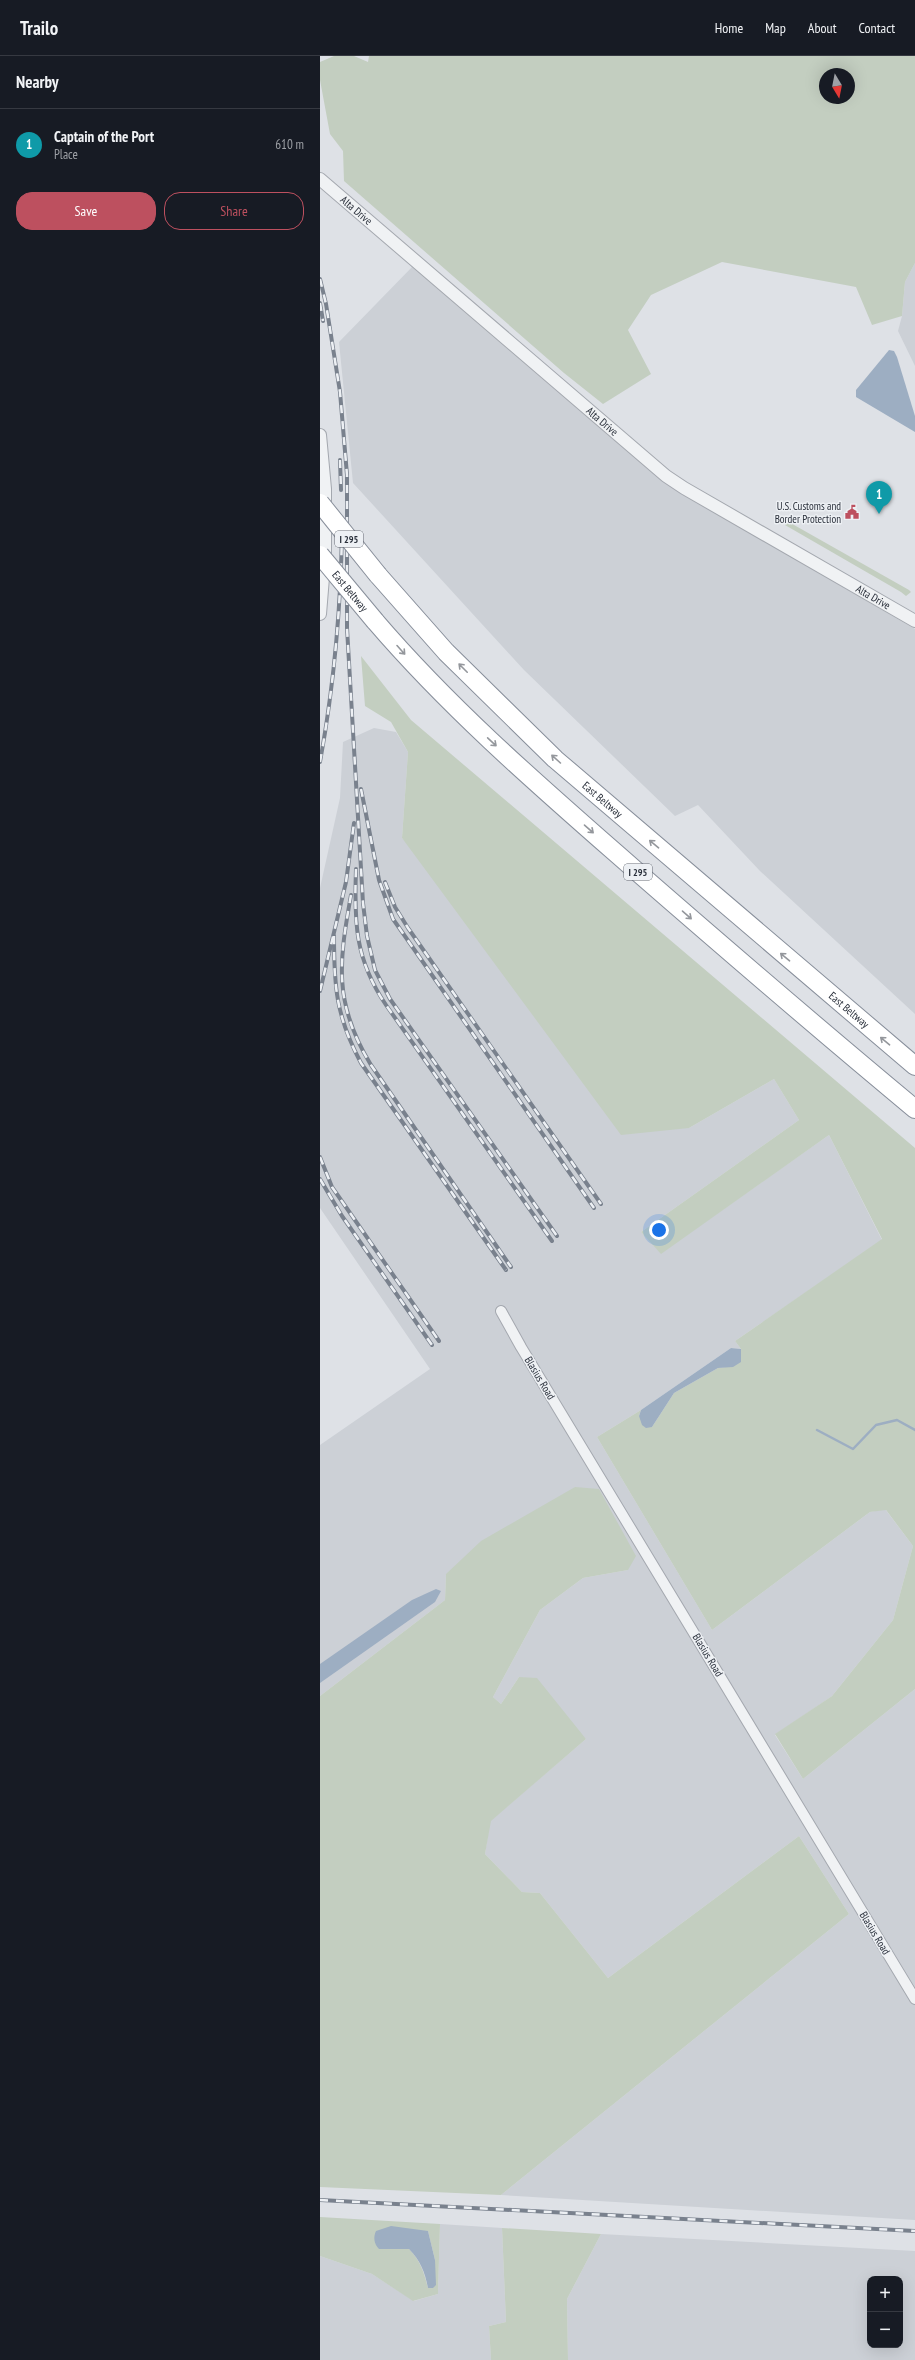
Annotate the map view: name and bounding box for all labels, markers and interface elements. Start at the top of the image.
text: Trailo [20,16,58,40]
text: Home [715,19,743,37]
text: Map [765,19,786,37]
text: About [808,19,837,37]
text: Contact [859,19,895,37]
north arrow [819,68,855,104]
text: Nearby [16,71,59,93]
text: Captain of the Port [54,127,154,146]
text: 1 [26,136,32,153]
text: 610 m [275,136,304,153]
text: Place [54,146,78,163]
button: Save [16,192,156,230]
button: Share [164,192,304,230]
street label: Alta Drive [338,193,376,228]
street label: Alta Drive [583,404,621,439]
pin: 1 [866,481,892,514]
place label: U.S. Customs and Border Protection [775,499,841,526]
public building icon: U.S. Customs and Border Protection [844,504,860,520]
road number: I 295 [335,531,363,547]
street label: East Beltway [329,568,372,615]
street label: Alta Drive [853,582,893,613]
one-way arrow [396,645,405,655]
one-way arrow [458,663,468,673]
one-way arrow [487,737,497,746]
one-way arrow [550,755,561,764]
street label: East Beltway [580,778,626,821]
one-way arrow [583,825,594,834]
one-way arrow [649,839,660,848]
road number: I 295 [624,864,652,880]
one-way arrow [682,910,692,919]
one-way arrow [780,952,791,961]
street label: East Beltway [826,989,873,1031]
one-way arrow [880,1036,890,1045]
your location [649,1220,669,1240]
street label: Blasius Road [522,1354,558,1402]
street label: Blasius Road [690,1631,726,1679]
street label: Blasius Road [857,1909,893,1957]
map controls [867,2276,903,2348]
button: + [867,2276,903,2312]
button: − [867,2312,903,2348]

